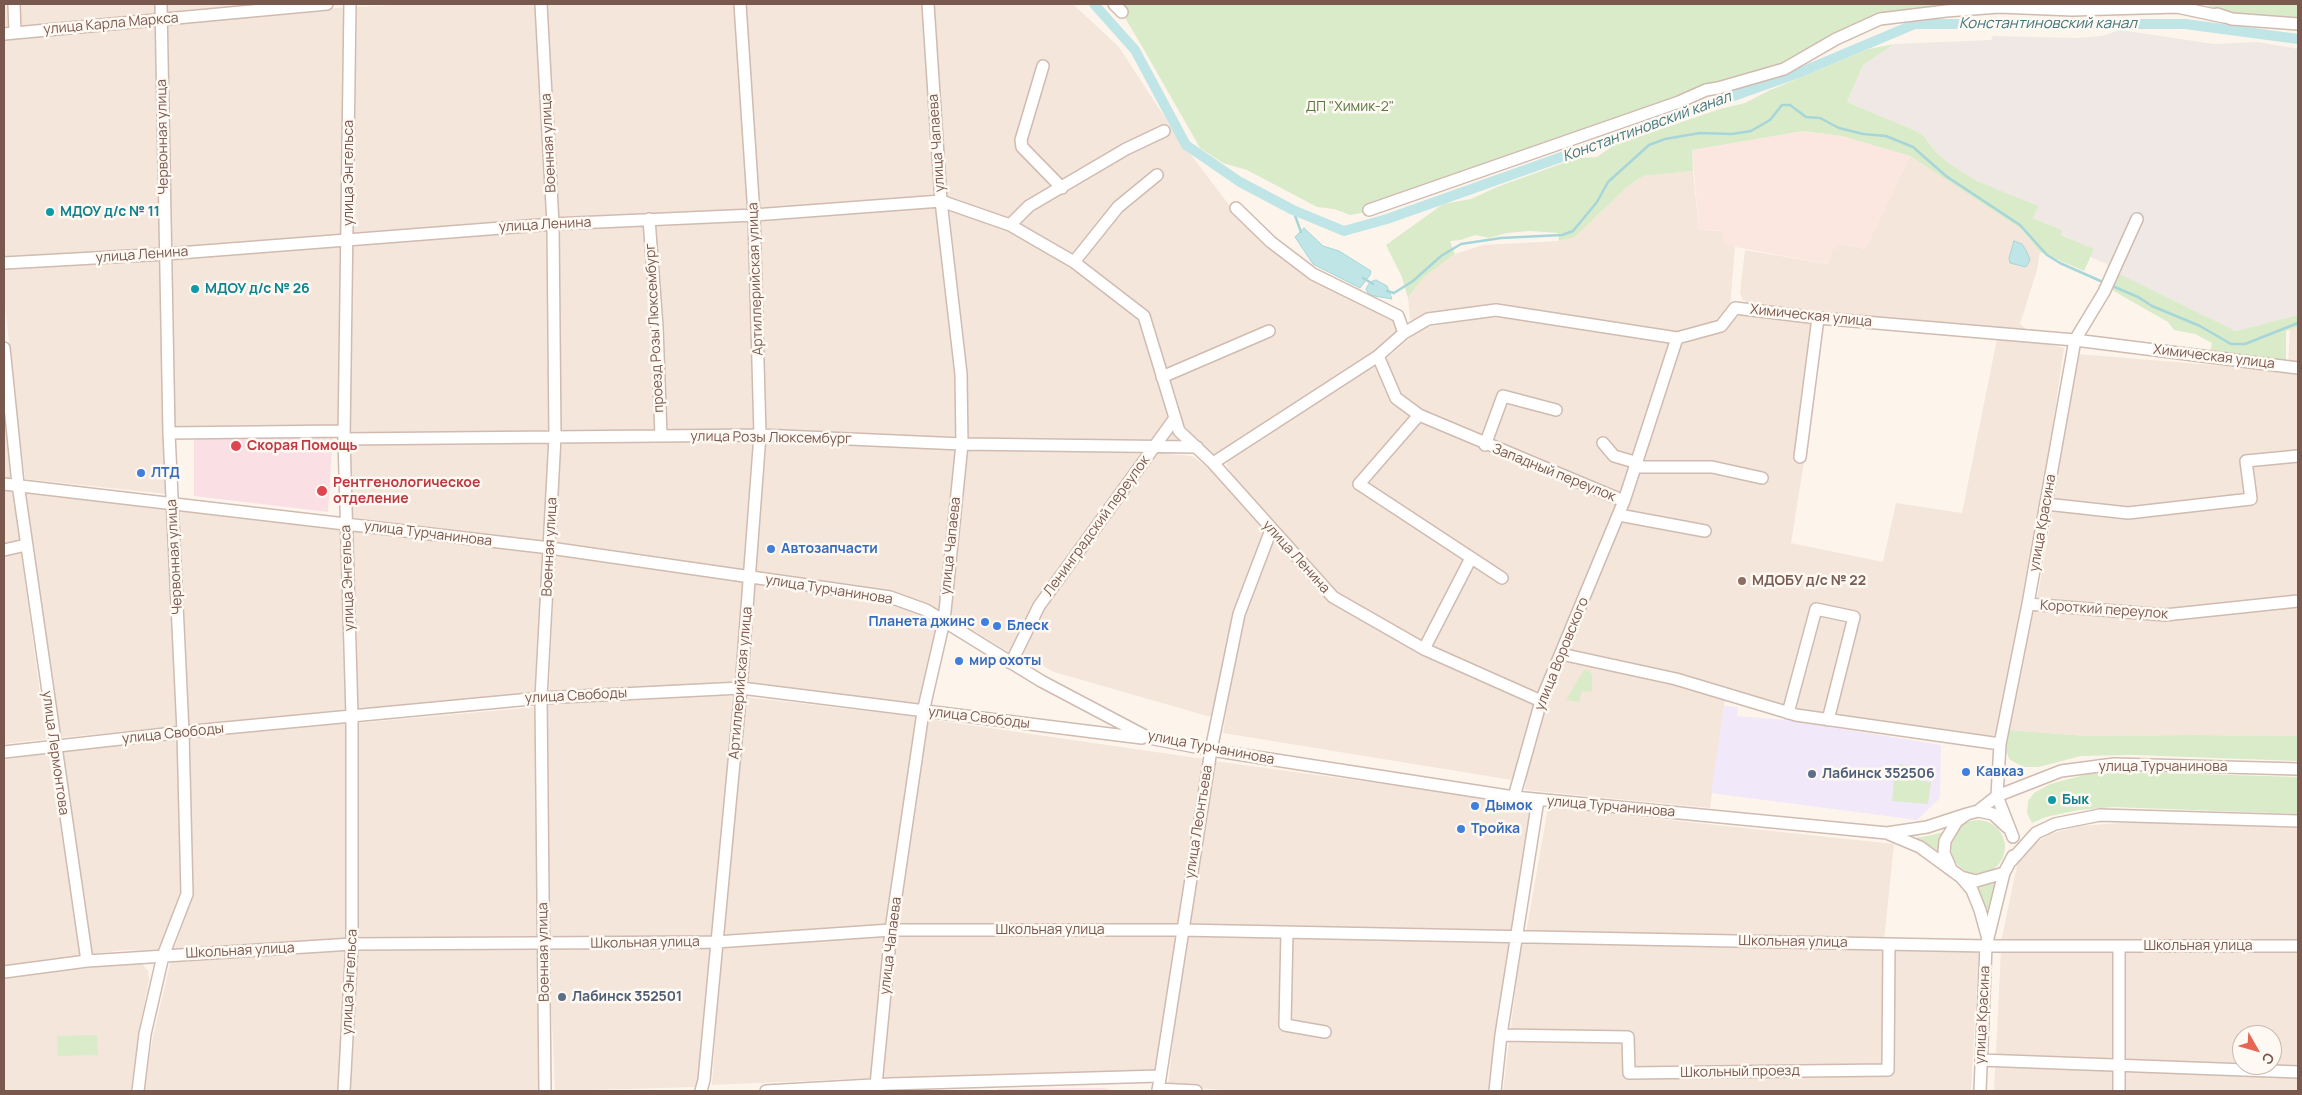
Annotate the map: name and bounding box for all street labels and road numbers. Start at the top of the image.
street label: улица Карла Маркса [43,10,179,38]
street label: Червонная улица [154,79,172,195]
street label: Военная улица [538,93,560,193]
street label: улица Чапаева [925,93,949,193]
street label: улица Энгельса [341,120,357,226]
street label: Артиллерийская улица [745,202,767,356]
street label: улица Ленина [498,214,592,236]
street label: улица Ленина [95,243,189,267]
street label: проезд Розы Люксембург [642,243,668,413]
street label: Химическая улица [1749,301,1873,331]
street label: Химическая улица [2152,341,2276,373]
street label: улица Розы Люксембург [690,428,852,448]
street label: Западный переулок [1490,441,1618,505]
street label: Ленинградский переулок [1040,452,1154,600]
street label: улица Красина [2026,473,2060,573]
street label: улица Чапаева [938,496,964,596]
street label: Военная улица [539,497,561,597]
street label: Червонная улица [164,499,186,615]
street label: улица Ленина [1259,517,1333,597]
street label: улица Турчанинова [363,518,493,550]
street label: улица Энгельса [338,525,358,631]
street label: улица Турчанинова [764,572,894,608]
street label: улица Воровского [1532,595,1592,713]
street label: Короткий переулок [2040,597,2168,623]
street label: Артиллерийская улица [726,606,756,760]
street label: улица Свободы [524,685,628,707]
street label: улица Лермонтова [38,690,72,816]
street label: улица Свободы [927,703,1031,733]
street label: улица Свободы [121,720,225,748]
street label: улица Турчанинова [1146,727,1276,769]
street label: улица Турчанинова [2099,759,2227,775]
street label: улица Леонтьева [1182,764,1216,880]
street label: улица Турчанинова [1546,793,1676,821]
street label: улица Чапаева [877,896,905,996]
street label: Военная улица [535,902,553,1002]
street label: Школьная улица [995,922,1105,938]
street label: улица Энгельса [339,929,361,1035]
street label: Школьная улица [1738,933,1848,951]
street label: Школьная улица [590,934,700,952]
street label: Школьная улица [2143,938,2253,954]
street label: Школьная улица [185,940,295,962]
street label: улица Красина [1972,965,1994,1065]
street label: Школьный проезд [1680,1063,1800,1081]

